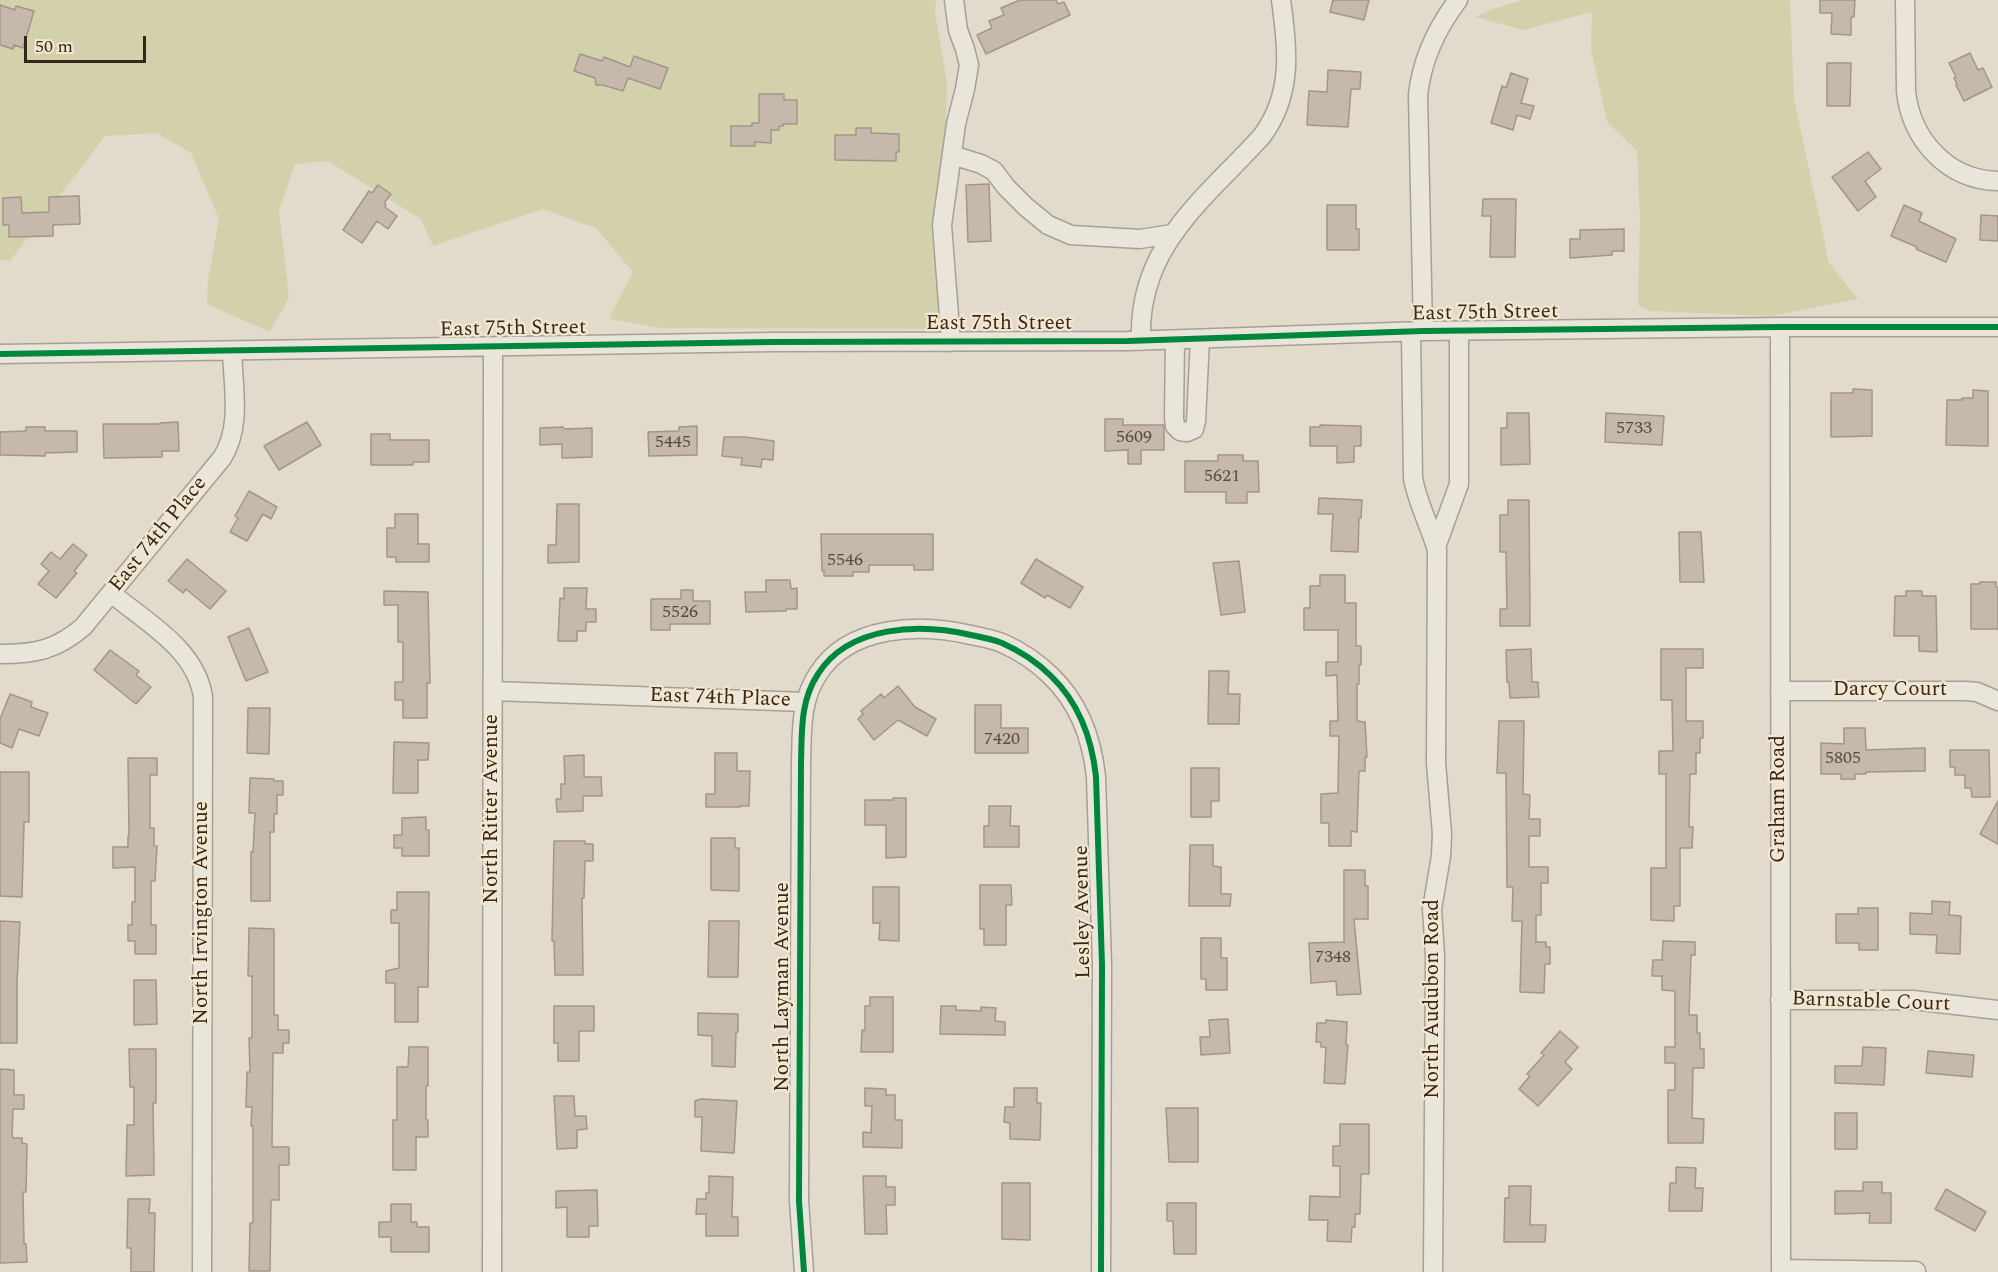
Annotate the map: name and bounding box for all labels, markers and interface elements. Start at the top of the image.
scale bar [27,24,148,62]
text: 50 m [35,33,73,60]
street label: East 75th Street [1412,300,1558,328]
street label: East 75th Street [926,312,1072,338]
street label: East 75th Street [440,316,586,344]
house number: 5733 [1616,418,1652,440]
house number: 5609 [1116,427,1152,449]
house number: 5445 [655,432,691,454]
house number: 5621 [1204,466,1240,488]
street label: East 74th Place [105,472,213,598]
house number: 5546 [827,550,863,572]
house number: 5526 [662,602,698,624]
street label: Darcy Court [1833,678,1947,704]
street label: East 74th Place [649,684,791,714]
street label: North Ritter Avenue [480,714,506,904]
house number: 7420 [984,729,1020,751]
street label: Graham Road [1767,735,1793,863]
house number: 5805 [1825,748,1861,770]
street label: North Irvington Avenue [190,801,216,1025]
street label: Lesley Avenue [1070,845,1098,979]
street label: North Layman Avenue [771,882,797,1092]
street label: North Audubon Road [1421,899,1447,1099]
house number: 7348 [1315,947,1351,969]
street label: Barnstable Court [1791,988,1951,1018]

